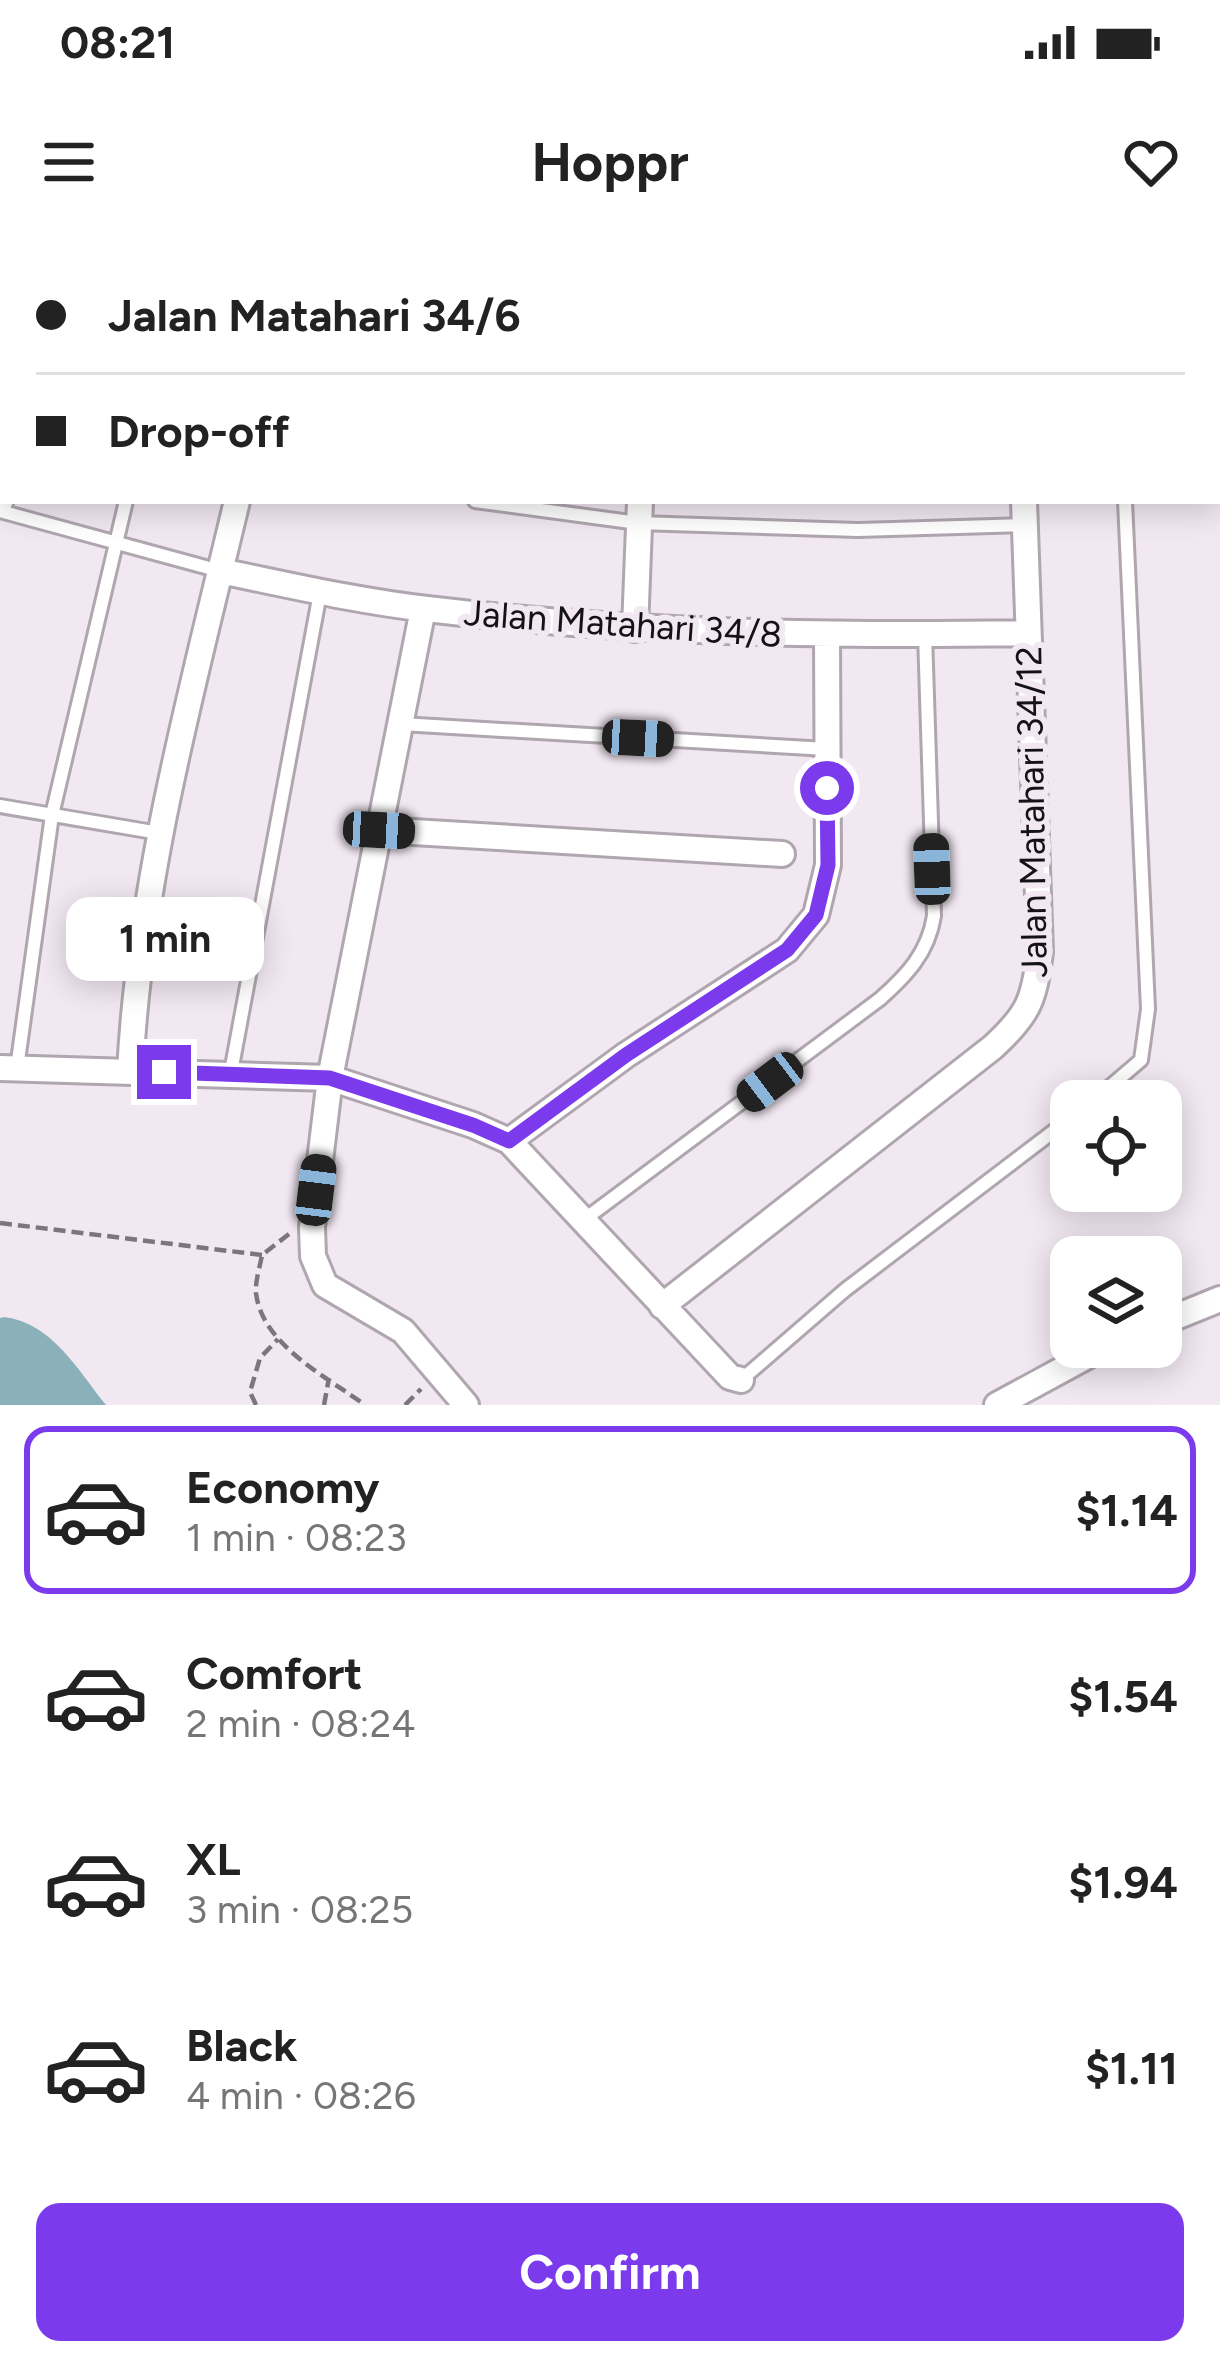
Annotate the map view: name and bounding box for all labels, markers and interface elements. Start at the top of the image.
text: 08:21 [60,15,175,69]
icon: menu [36,129,102,195]
icon: heart [1118,129,1184,195]
text: Hoppr [531,130,689,195]
text: Jalan Matahari 34/6 [108,288,521,342]
text: Drop-off [108,404,290,458]
street label: Jalan Matahari 34/8 [462,591,783,656]
street label: Jalan Matahari 34/12 [1007,646,1056,978]
car [601,718,675,758]
route start [800,761,854,815]
car [342,810,416,850]
car [913,832,951,906]
callout: 1 min [65,898,263,982]
text: 1 min [119,915,211,962]
route end [137,1045,191,1099]
car [730,1046,810,1118]
map controls [1050,1080,1182,1368]
button: locate [1050,1080,1182,1212]
car [294,1152,338,1228]
button: layers [1050,1236,1182,1368]
icon: car [42,1456,150,1564]
text: Economy [186,1460,379,1514]
text: $1.14 [1075,1483,1178,1537]
text: 1 min · 08:23 [186,1514,407,1561]
icon: car [42,1642,150,1750]
text: Comfort [186,1646,362,1700]
text: $1.54 [1068,1669,1178,1723]
text: 2 min · 08:24 [186,1700,415,1747]
icon: car [42,1828,150,1936]
text: XL [186,1832,241,1886]
text: $1.94 [1068,1855,1178,1909]
text: 3 min · 08:25 [186,1886,413,1933]
icon: car [42,2014,150,2122]
text: Black [186,2018,297,2072]
text: $1.11 [1085,2041,1178,2095]
text: 4 min · 08:26 [186,2072,416,2119]
button: Confirm [36,2203,1184,2341]

